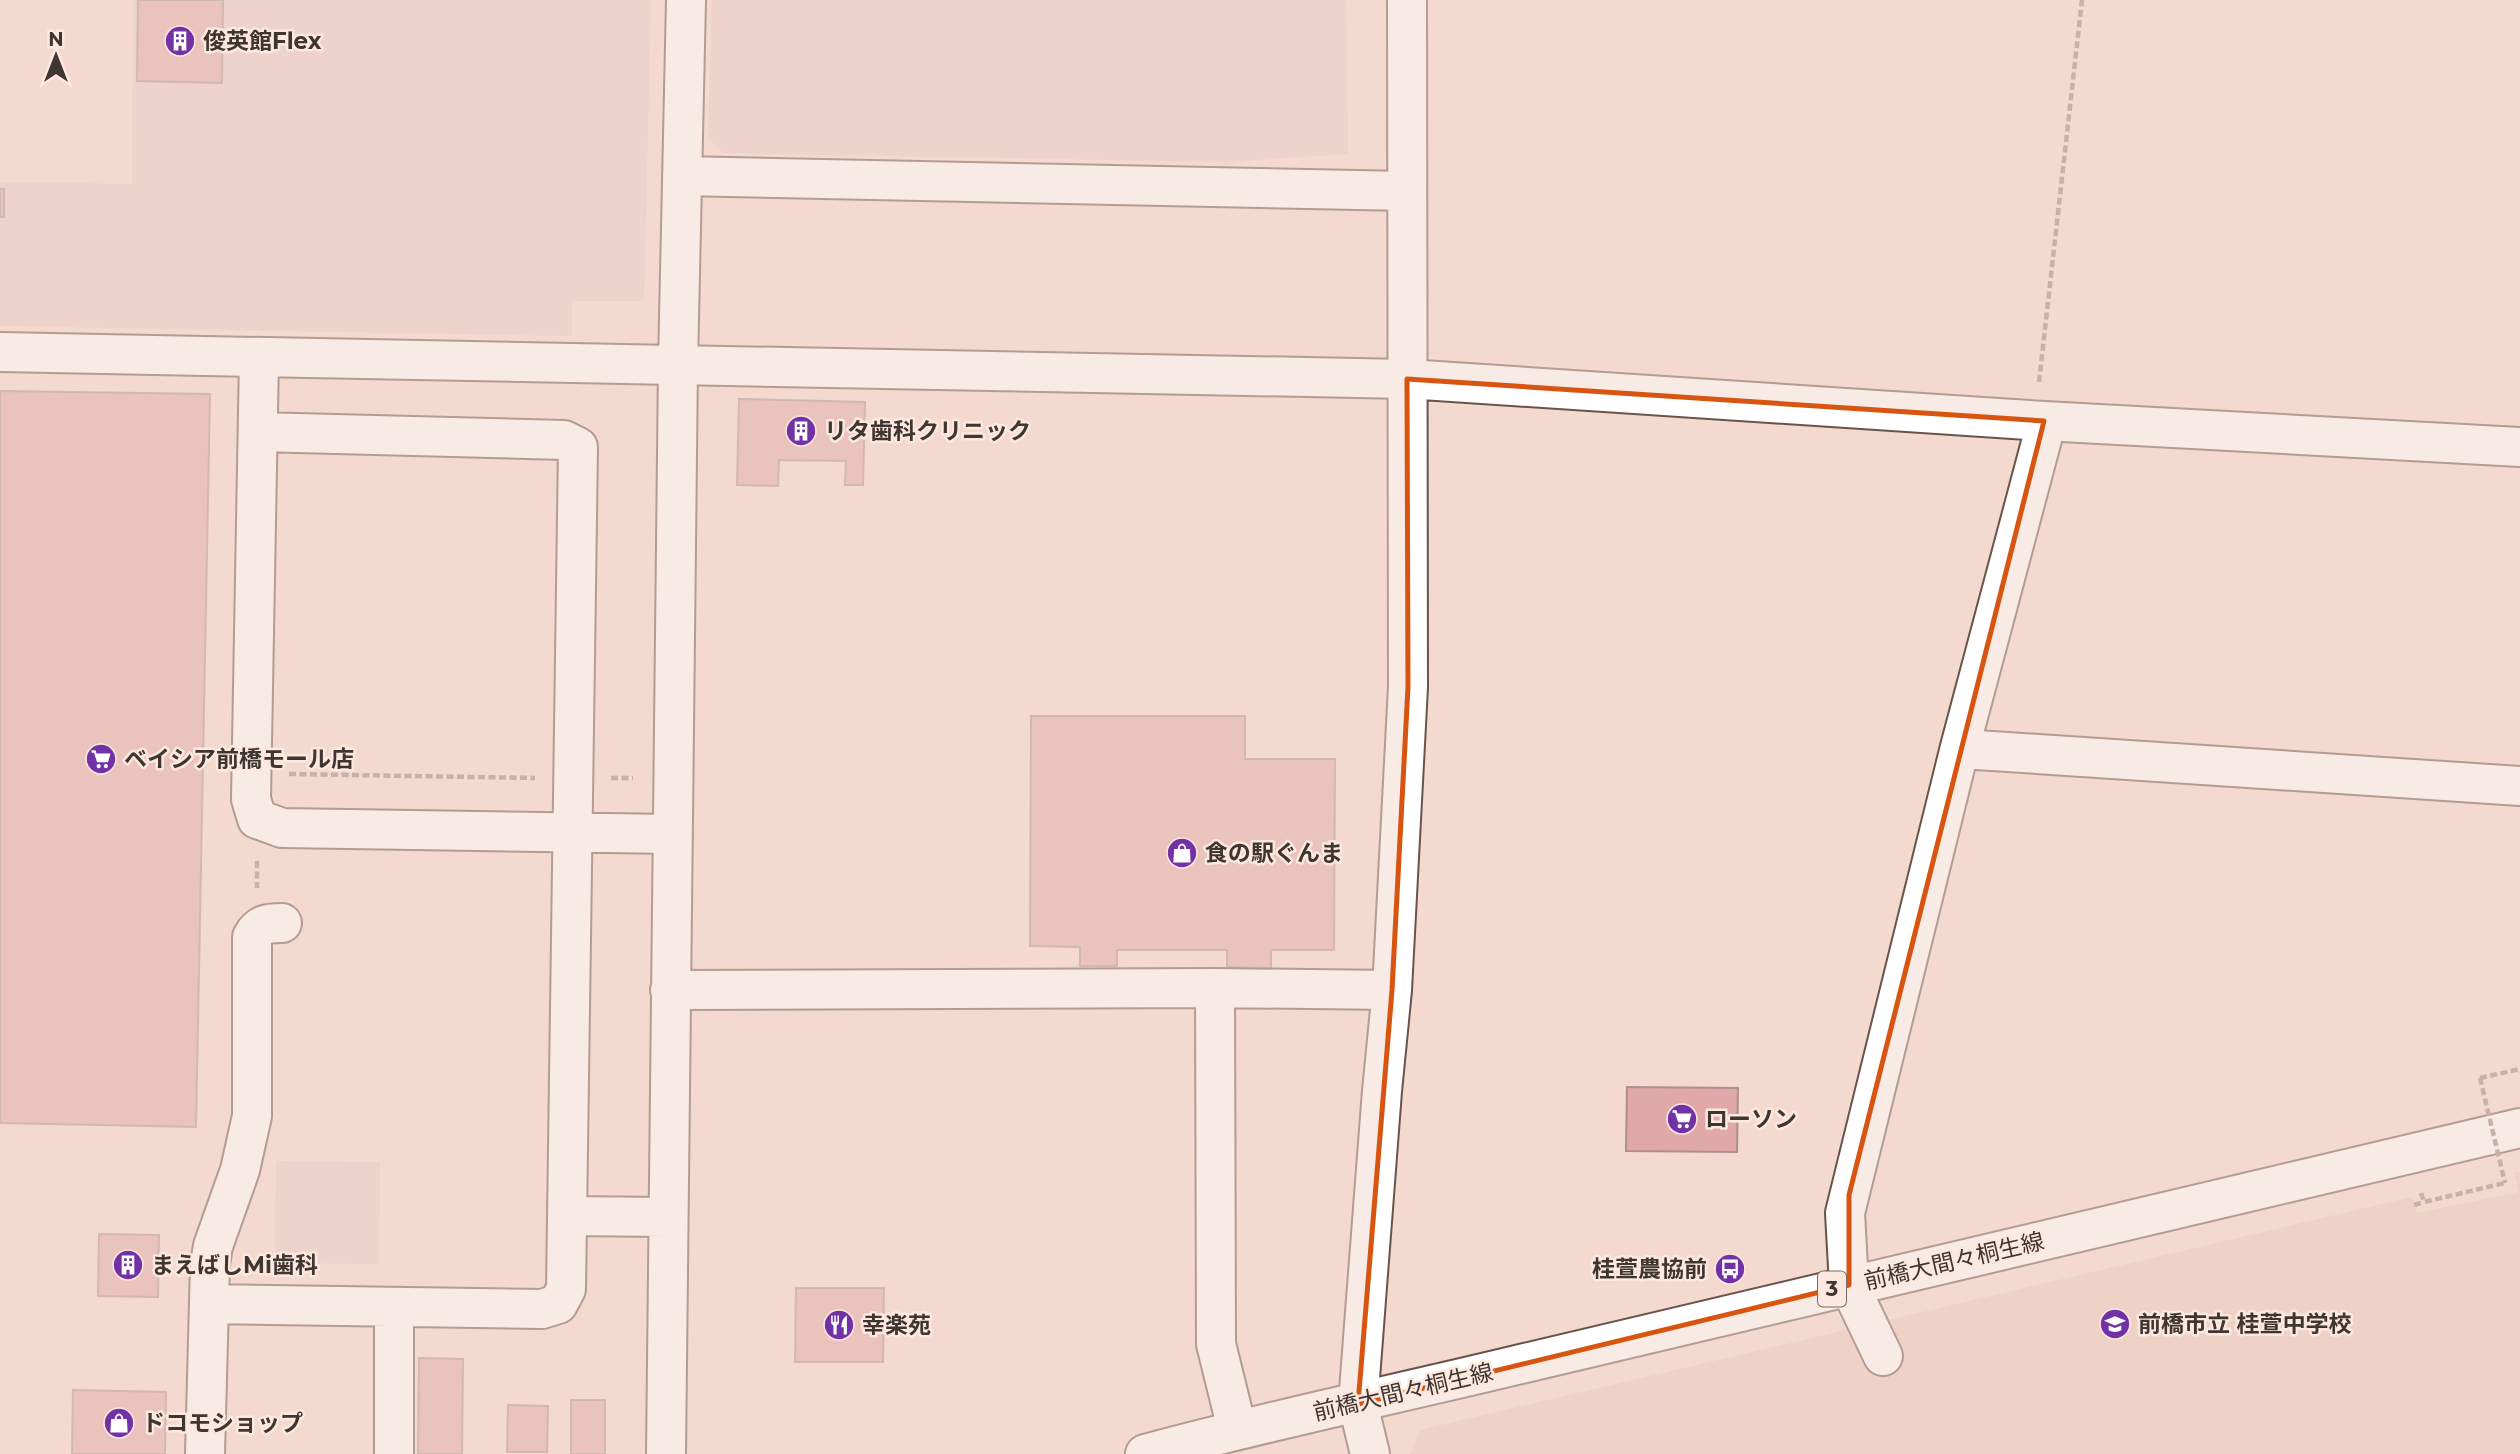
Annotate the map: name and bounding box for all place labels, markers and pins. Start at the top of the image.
building icon: 俊英館Flex [163,24,197,58]
place label: 俊英館Flex [203,27,322,55]
building icon: リタ歯科クリニック [784,414,818,448]
place label: リタ歯科クリニック [824,417,1031,445]
supermarket icon: ベイシア前橋モール店 [84,742,118,776]
place label: ベイシア前橋モール店 [124,745,354,773]
shop icon: 食の駅ぐんま [1165,836,1199,870]
place label: 食の駅ぐんま [1205,839,1343,867]
supermarket icon: ローソン [1665,1102,1699,1136]
place label: ローソン [1705,1105,1797,1133]
building icon: まえばしMi歯科 [111,1248,145,1282]
place label: まえばしMi歯科 [151,1251,318,1279]
bus stop icon: 桂萱農協前 [1713,1252,1747,1286]
place label: 桂萱農協前 [1592,1255,1707,1283]
school or university icon: 前橋市立 桂萱中学校 [2098,1307,2132,1341]
restaurant icon: 幸楽苑 [822,1308,856,1342]
place label: 前橋市立 桂萱中学校 [2138,1310,2352,1338]
place label: 幸楽苑 [862,1311,931,1339]
shop icon: ドコモショップ [102,1406,136,1440]
place label: ドコモショップ [142,1409,303,1437]

